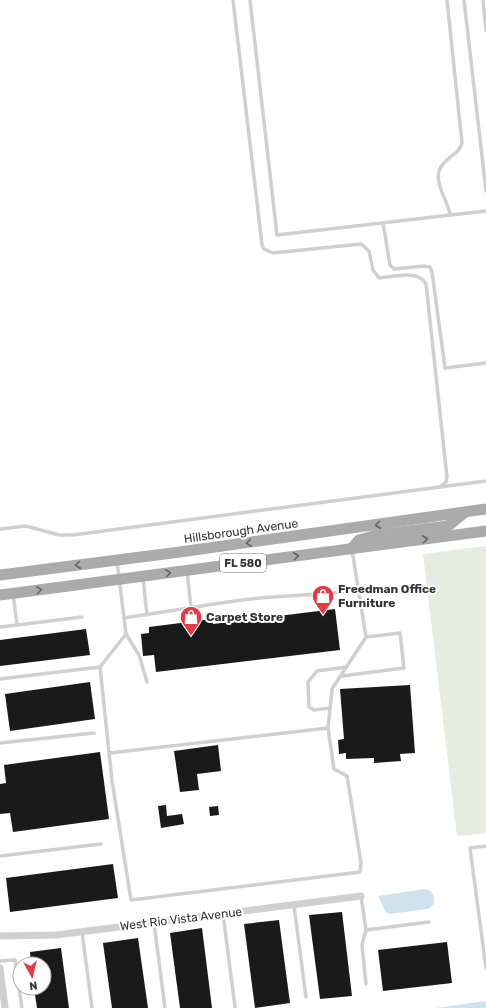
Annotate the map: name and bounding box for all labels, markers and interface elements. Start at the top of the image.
street label: Hillsborough Avenue [183,516,299,546]
one-way arrow [375,520,381,529]
one-way arrow [422,535,428,544]
one-way arrow [246,538,252,547]
one-way arrow [293,552,300,561]
road number: FL 580 [220,554,266,572]
one-way arrow [75,560,81,569]
one-way arrow [164,569,171,578]
place label: Freedman Office Furniture [338,582,436,610]
shop icon: Freedman Office Furniture [310,583,336,616]
one-way arrow [36,585,42,594]
shop icon: Carpet Store [178,604,204,637]
place label: Carpet Store [206,610,283,624]
street label: West Rio Vista Avenue [119,905,243,933]
north arrow [12,956,52,996]
text: N [28,978,38,992]

